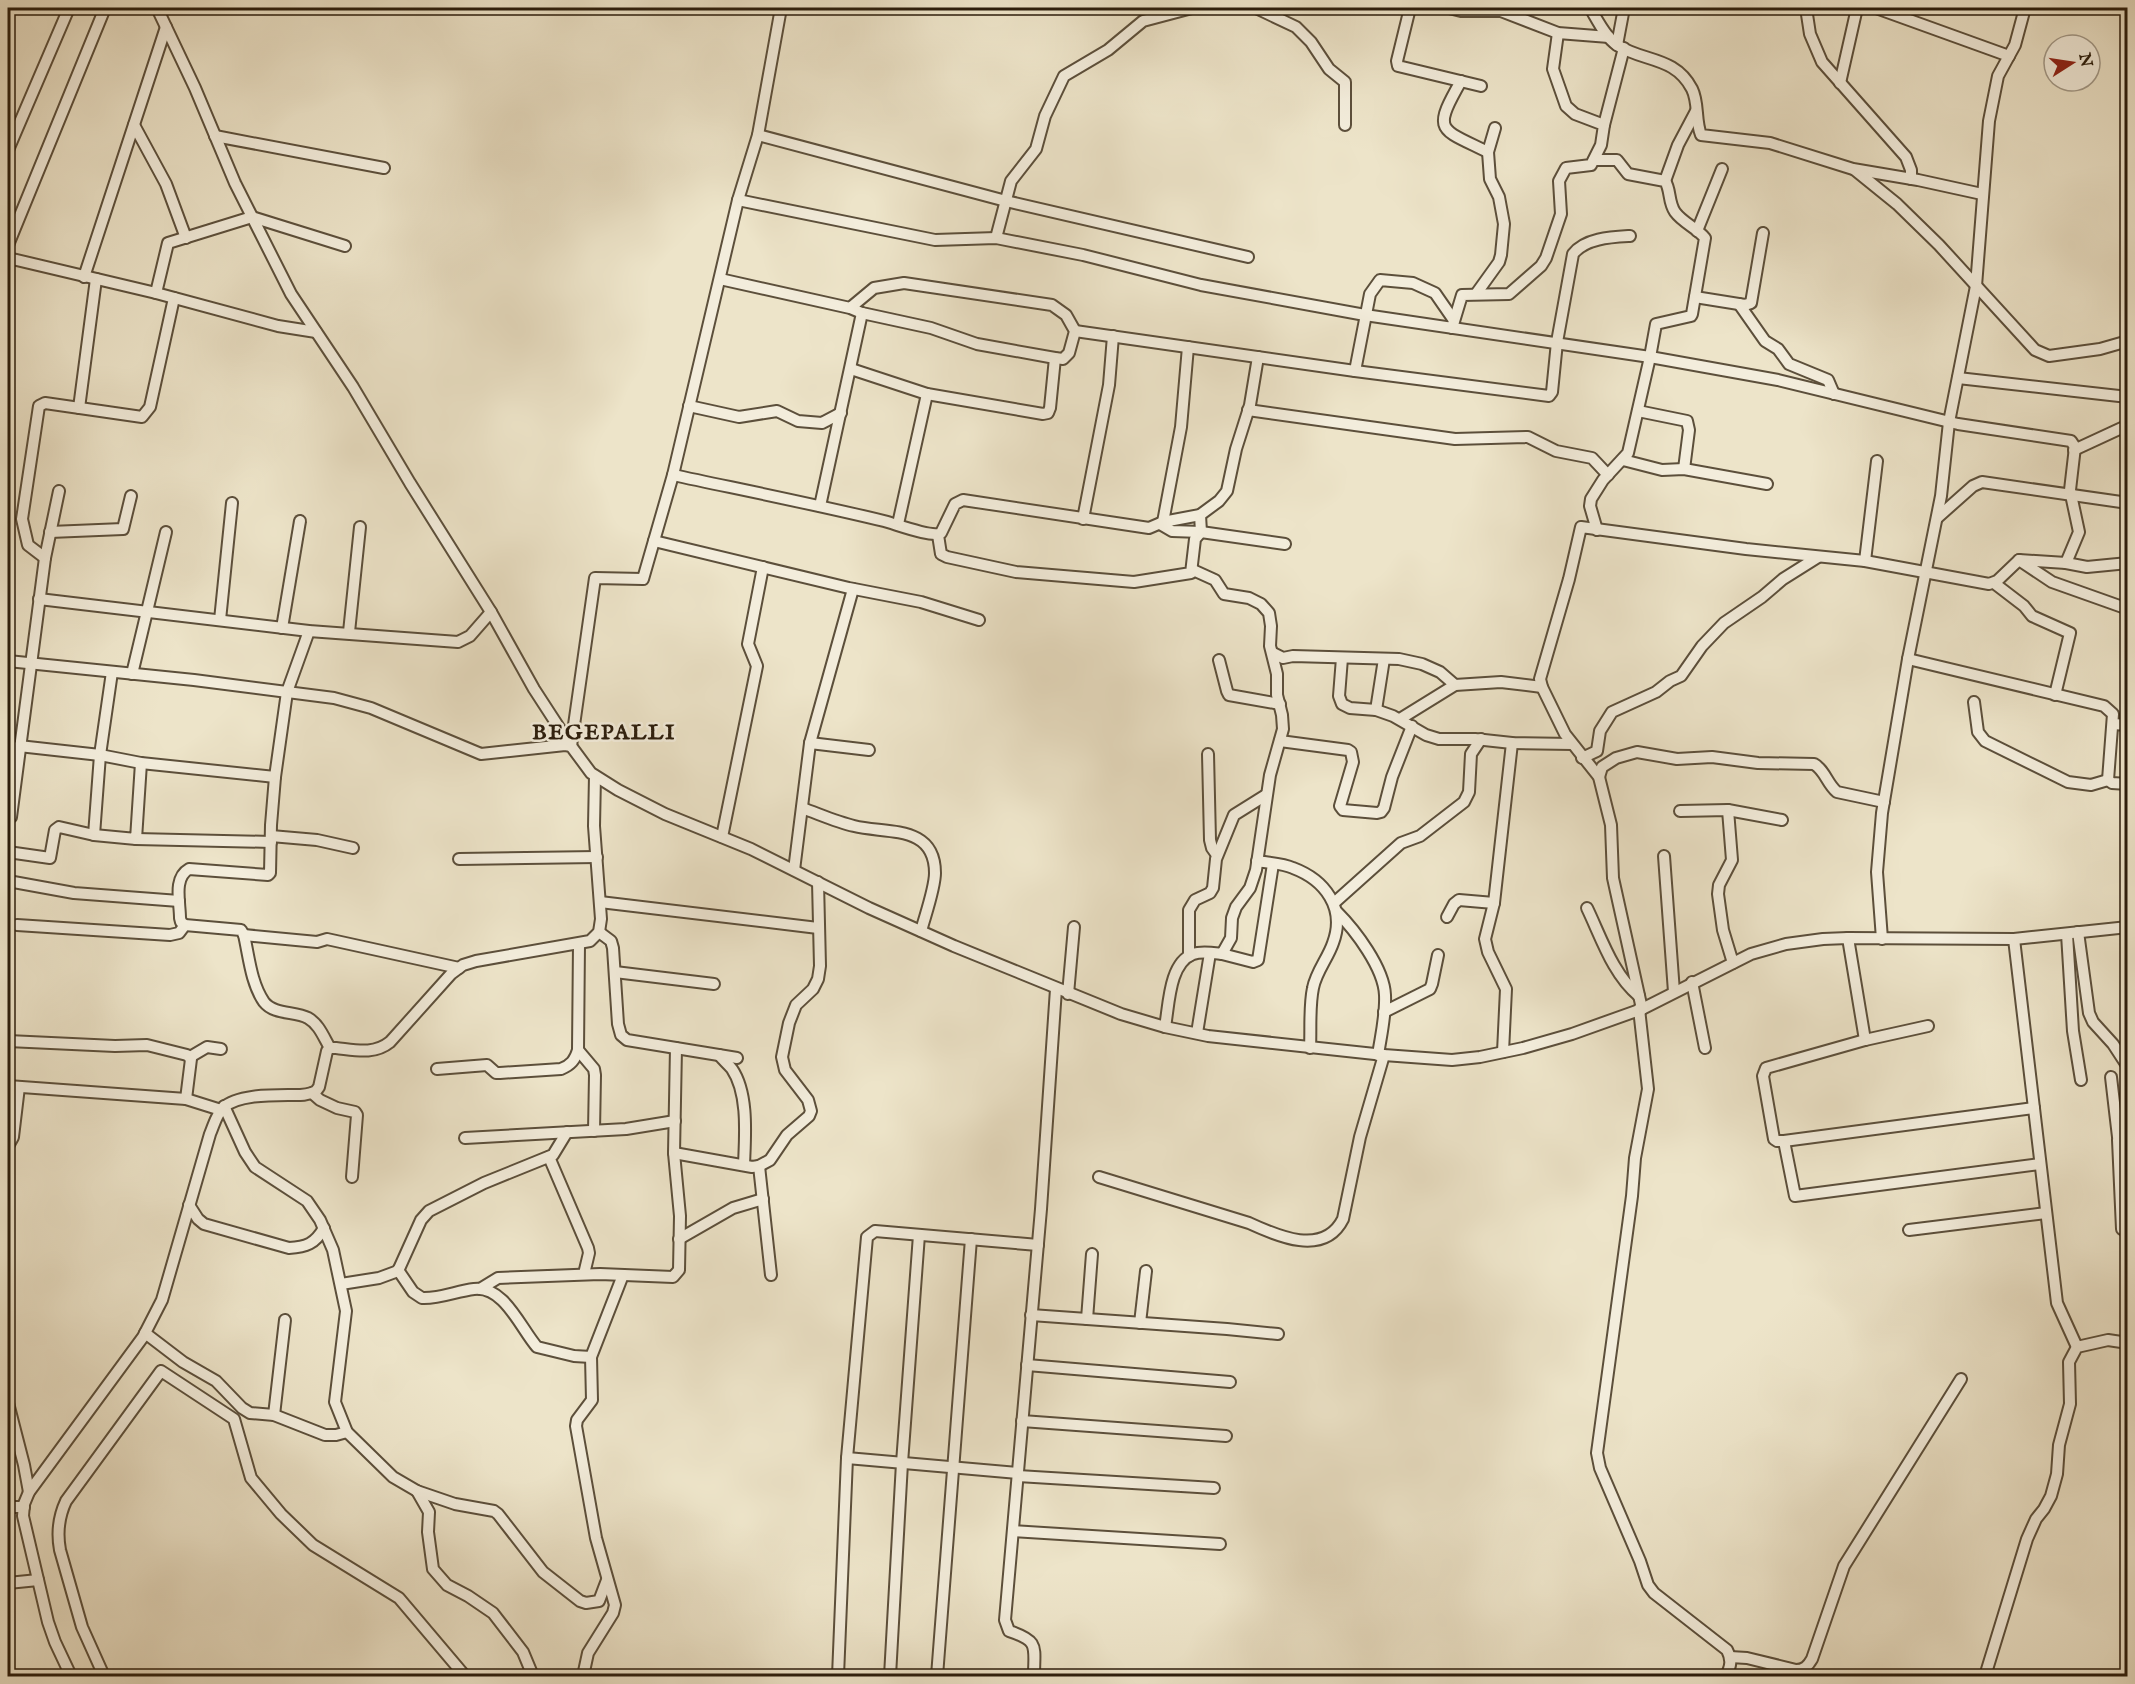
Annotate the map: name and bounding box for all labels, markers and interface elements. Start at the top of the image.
north arrow [2042,33,2102,93]
text: N [2073,50,2096,69]
district label: BEGEPALLI [532,719,676,747]

